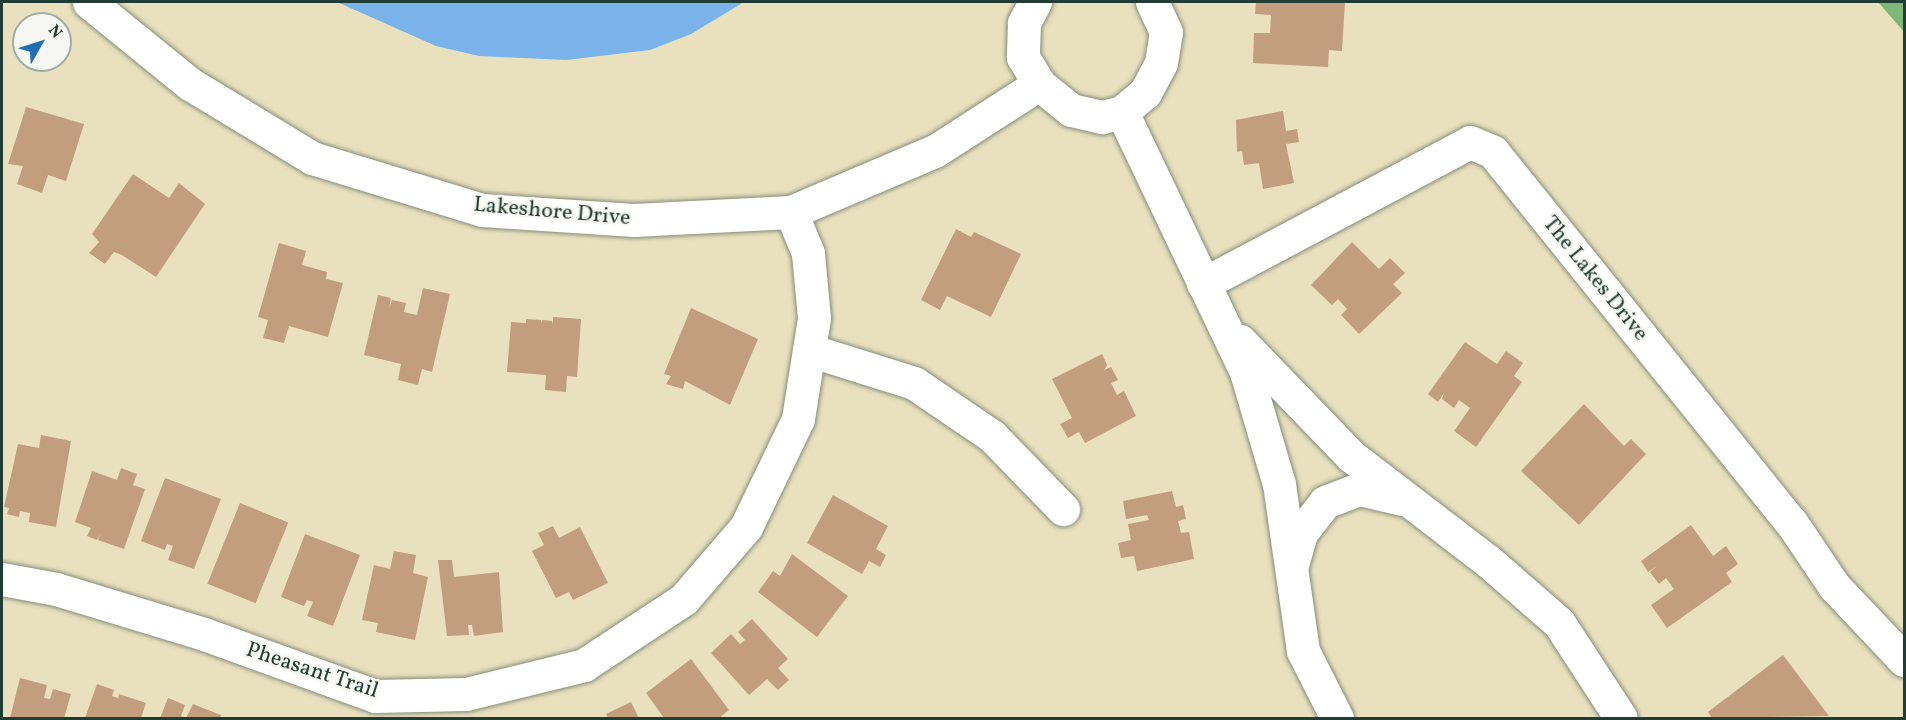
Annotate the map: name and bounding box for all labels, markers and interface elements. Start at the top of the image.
north arrow [12,12,72,72]
text: N [42,20,67,43]
street label: Lakeshore Drive [472,192,632,232]
street label: The Lakes Drive [1537,211,1653,347]
street label: Pheasant Trail [242,637,382,705]

